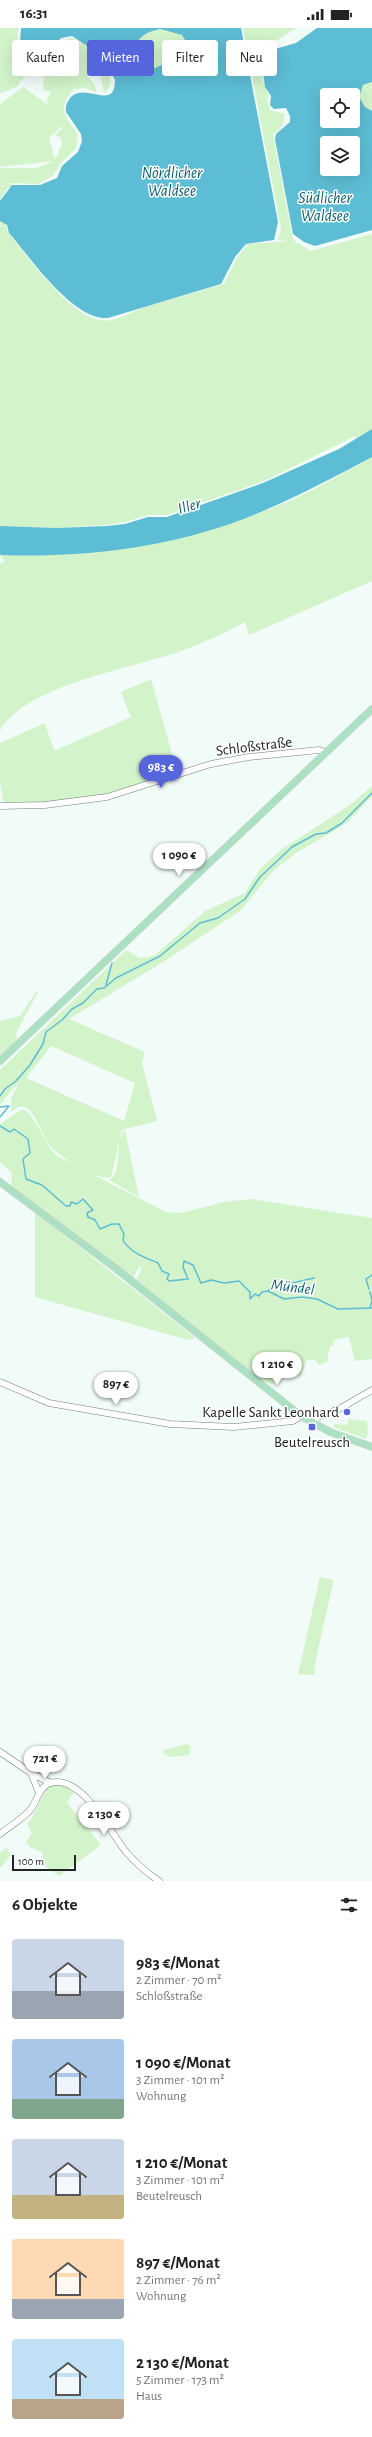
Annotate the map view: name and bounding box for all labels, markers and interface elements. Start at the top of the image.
text: 16:31 [20,6,48,21]
chip: Kaufen [12,40,79,76]
chip: Mieten [87,40,154,76]
chip: Filter [162,40,218,76]
chip: Neu [226,40,277,76]
map controls [320,88,360,176]
button: locate [320,88,360,128]
button: layers [320,136,360,176]
water label: Nördlicher Waldsee [142,165,203,199]
water label: Südlicher Waldsee [298,190,352,224]
water label: Iller [176,495,203,517]
street label: Schloßstraße [215,734,293,759]
pin: 983 € [133,755,189,789]
text: 983 € [148,761,174,774]
pin: 1 090 € [142,843,216,877]
text: 1 090 € [162,849,196,862]
water label: Mündel [270,1276,316,1298]
pin: 1 210 € [240,1352,314,1386]
text: 1 210 € [261,1358,293,1371]
pin: 897 € [88,1372,144,1406]
text: 897 € [103,1378,129,1391]
place label: Kapelle Sankt Leonhard [202,1405,339,1420]
marker: Kapelle Sankt Leonhard [342,1407,352,1417]
marker: Beutelreusch [307,1422,317,1432]
place label: Beutelreusch [274,1435,350,1450]
pin: 721 € [17,1746,73,1780]
text: 721 € [33,1752,57,1765]
pin: 2 130 € [67,1802,141,1836]
text: 2 130 € [87,1808,121,1821]
scale bar [12,1853,76,1872]
text: 100 m [18,1856,44,1867]
icon: filters [338,1894,360,1916]
text: 6 Objekte [12,1896,77,1913]
text: 983 €/Monat [136,1954,220,1971]
icon: home [44,1955,92,2003]
text: 2 Zimmer · 70 m² [136,1974,222,1987]
text: Schloßstraße [136,1990,203,2003]
text: 1 090 €/Monat [136,2054,230,2071]
icon: home [44,2055,92,2103]
text: 3 Zimmer · 101 m² [136,2074,225,2087]
text: Wohnung [136,2090,186,2103]
text: 1 210 €/Monat [136,2154,228,2171]
icon: home [44,2155,92,2203]
text: 3 Zimmer · 101 m² [136,2174,225,2187]
text: Beutelreusch [136,2190,202,2203]
text: 897 €/Monat [136,2254,220,2271]
icon: home [44,2255,92,2303]
text: 2 Zimmer · 76 m² [136,2274,221,2287]
text: Wohnung [136,2290,186,2303]
text: 2 130 €/Monat [136,2354,229,2371]
icon: home [44,2355,92,2403]
text: 5 Zimmer · 173 m² [136,2374,224,2387]
text: Haus [136,2390,162,2403]

